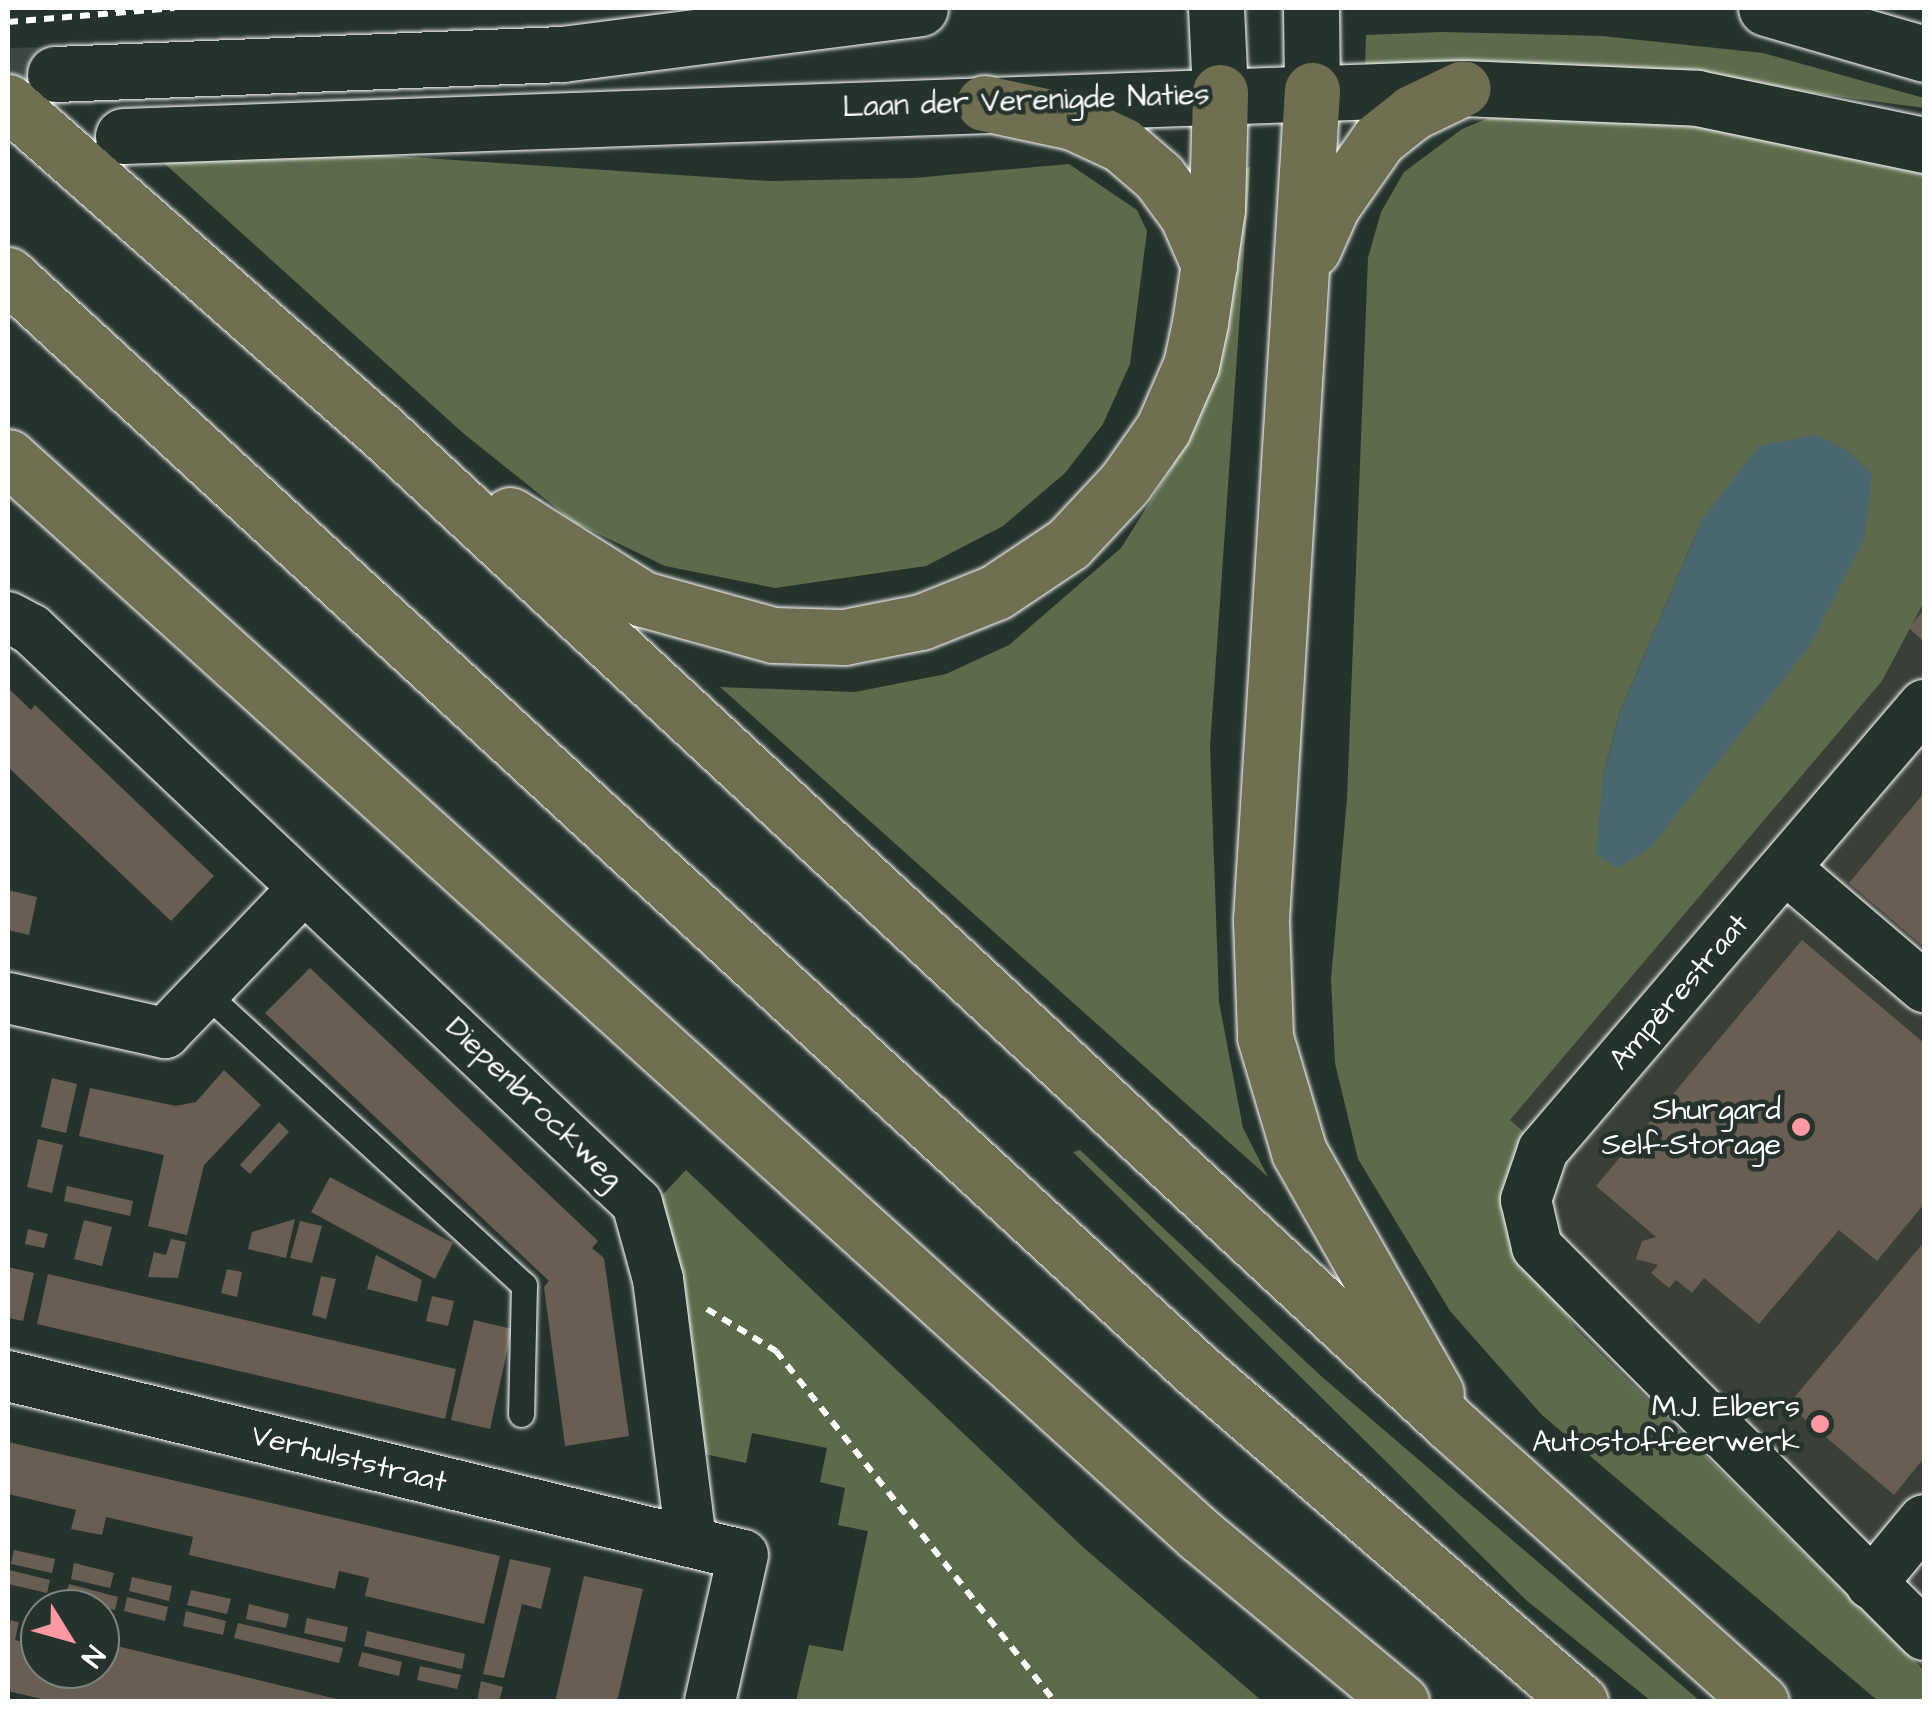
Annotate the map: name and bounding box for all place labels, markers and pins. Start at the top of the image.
place label: Shurgard Self-Storage [1602,1092,1781,1162]
marker: Shurgard Self-Storage [1790,1116,1812,1138]
place label: M.J. Elbers Autostoffeerwerk [1532,1389,1800,1460]
marker: M.J. Elbers Autostoffeerwerk [1809,1413,1831,1435]

